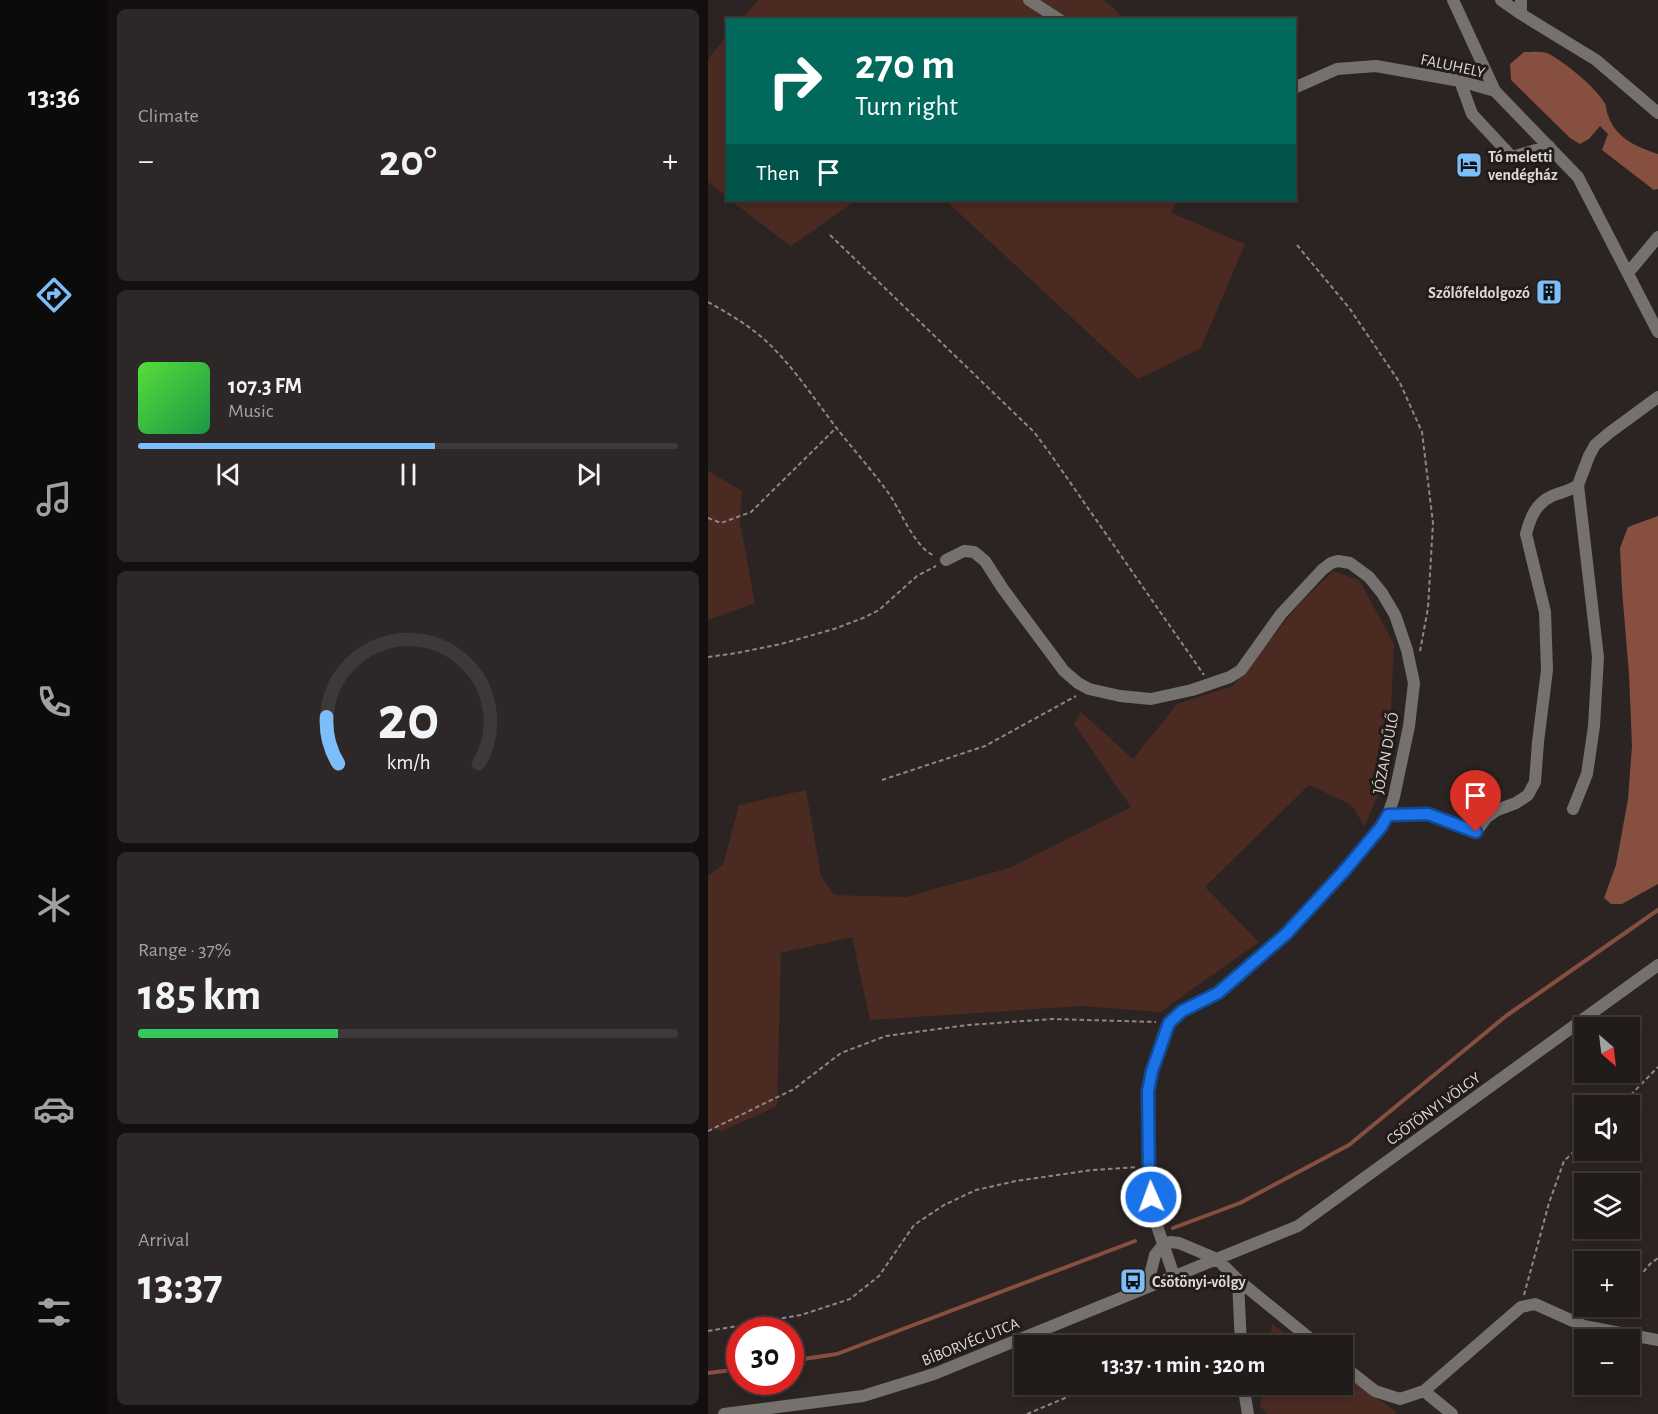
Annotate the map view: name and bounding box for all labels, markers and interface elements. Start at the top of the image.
icon: right [756,42,834,120]
text: 270 m [855,44,955,86]
street label: FALUHELY [1419,51,1487,81]
text: 13:36 [28,83,80,110]
text: Turn right [855,93,958,120]
text: Climate [138,106,199,126]
text: 20° [379,139,437,184]
text: − [138,145,154,178]
text: + [662,145,678,178]
place label: Tó meletti vendégház [1488,149,1558,183]
hotel icon: Tó meletti vendégház [1454,150,1484,180]
icon: arrive [812,156,845,189]
text: Then [756,162,800,184]
icon: directions [33,274,75,316]
building icon: Szőlőfeldolgozó [1534,277,1564,307]
place label: Szőlőfeldolgozó [1428,285,1530,301]
text: 107.3 FM [228,375,302,397]
text: Music [228,401,274,421]
icon: previous [212,458,245,491]
icon: pause [392,458,425,491]
icon: next [572,458,605,491]
icon: music [33,478,75,520]
icon: phone [33,681,75,723]
text: 20 [377,688,439,750]
street label: JÓZAN DŰLŐ [1368,711,1402,795]
text: km/h [386,752,430,773]
pin [1450,770,1501,832]
icon: arrive [1459,779,1492,812]
icon: climate [33,884,75,926]
text: Range · 37% [138,940,231,960]
text: 185 km [138,973,261,1018]
north arrow [1574,1017,1640,1083]
map controls [1574,1017,1640,1395]
street label: CSÖTÖNYI VÖLGY [1382,1067,1484,1148]
icon: car [33,1088,75,1130]
button: sound [1574,1095,1640,1161]
position arrow [1119,1165,1183,1229]
button: layers [1574,1173,1640,1239]
text: Arrival [138,1230,189,1250]
button: + [1574,1251,1640,1317]
text: 13:37 [138,1263,223,1308]
bus stop icon: Csötönyi-völgy [1118,1266,1148,1296]
place label: Csötönyi-völgy [1152,1274,1247,1291]
icon: filters [33,1291,75,1333]
street label: BÍBORVÉG UTCA [919,1313,1021,1369]
speed limit sign: 30 [726,1317,804,1395]
button: − [1574,1329,1640,1395]
text: 13:37 · 1 min · 320 m [1102,1354,1265,1376]

